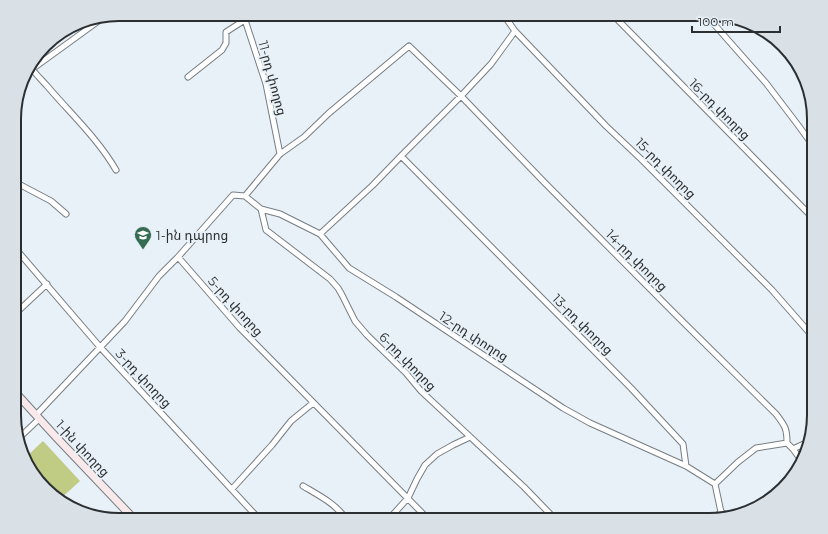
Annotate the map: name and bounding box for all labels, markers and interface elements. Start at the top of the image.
scale bar [692,8,780,34]
text: 100 m [698,14,734,29]
street label: 11-րդ փողոց [255,39,291,117]
street label: 16-րդ փողոց [686,75,754,143]
street label: 15-րդ փողոց [632,134,700,202]
school or university icon: 1-ին դպրոց [133,225,153,250]
street label: 14-րդ փողոց [603,226,671,294]
place label: 1-ին դպրոց [156,227,228,243]
street label: 5-րդ փողոց [205,273,267,339]
street label: 13-րդ փողոց [549,290,617,358]
street label: 12-րդ փողոց [436,308,512,364]
street label: 6-րդ փողոց [376,328,440,394]
street label: 3-րդ փողոց [113,345,175,411]
street label: 1-ին փողոց [53,416,113,480]

